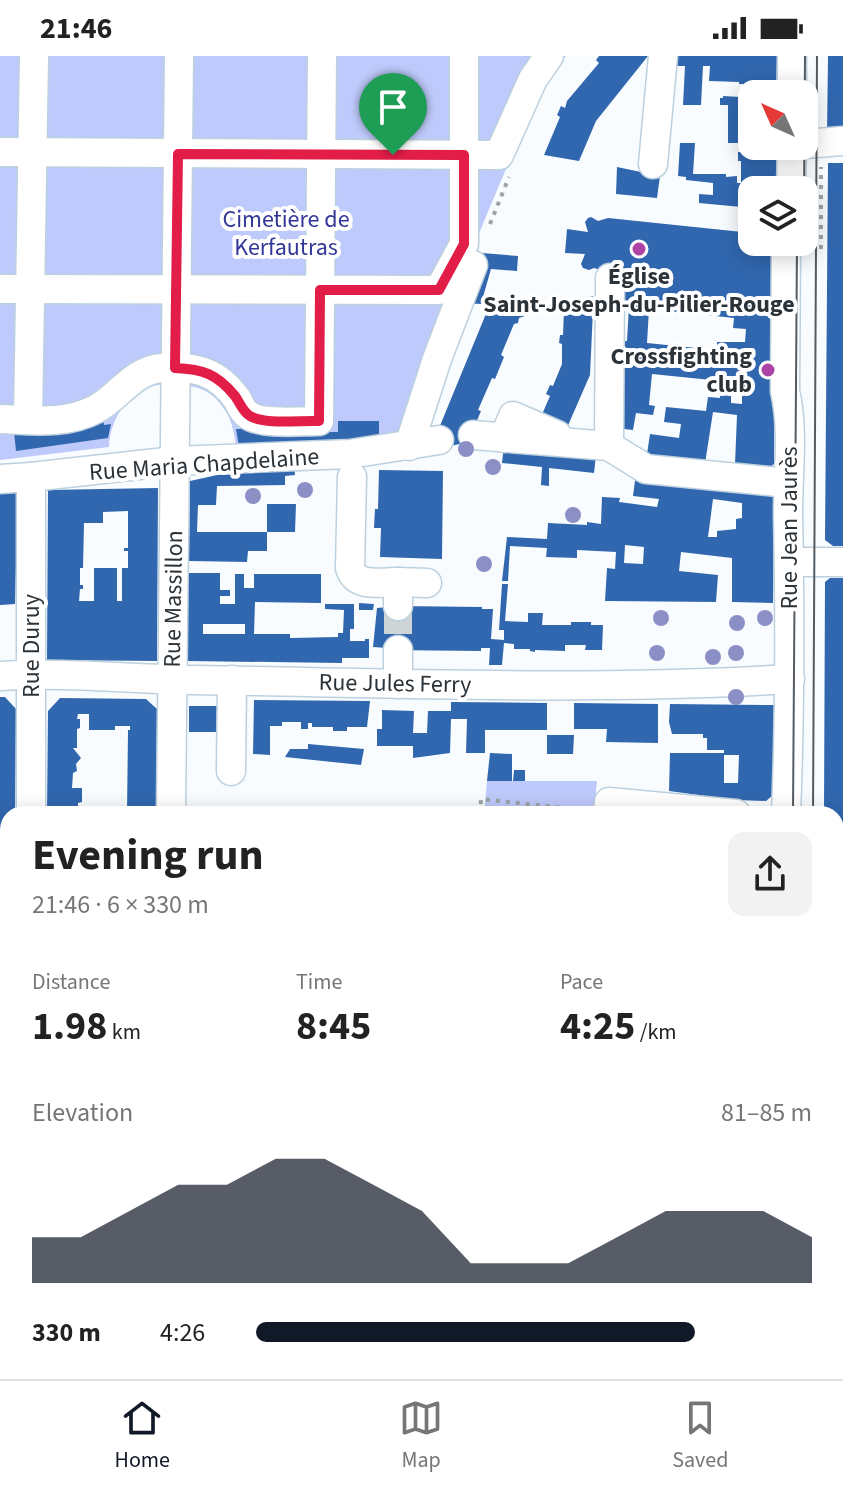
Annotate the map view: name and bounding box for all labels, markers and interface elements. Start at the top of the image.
text: 21:46 [40,7,112,50]
pin [359,73,427,155]
north arrow [738,80,818,160]
map controls [738,80,818,256]
icon: arrive [371,85,415,129]
button: layers [738,176,818,256]
park label: Cimetière de Kerfautras [222,202,350,265]
marker: Église Saint-Joseph-du-Pilier-Rouge [630,240,648,258]
place label: Église Saint-Joseph-du-Pilier-Rouge [483,259,795,322]
place label: Crossfighting club [611,339,752,402]
marker: Crossfighting club [759,361,777,379]
street label: Rue Maria Chapdelaine [88,439,320,490]
street label: Rue Jean Jaurès [772,446,807,610]
street label: Rue Massillon [155,530,192,668]
street label: Rue Duruy [14,594,49,698]
street label: Rue Jules Ferry [318,665,472,702]
text: Evening run [32,824,264,887]
button: share [728,832,812,916]
text: 21:46 · 6 × 330 m [32,886,209,923]
text: Distance [32,966,110,998]
text: Time [296,966,342,998]
text: Pace [560,966,603,998]
text: 1.98 [32,998,107,1055]
text: 8:45 [296,998,371,1055]
text: 4:25 [560,998,635,1055]
text: km [107,1016,141,1048]
text: /km [635,1016,677,1048]
text: Elevation [32,1094,133,1131]
text: 81–85 m [721,1094,812,1131]
text: 330 m [32,1314,101,1351]
text: 4:26 [160,1314,205,1351]
tab: Home [115,1396,170,1476]
tab: Map [399,1396,443,1476]
tab: Saved [672,1396,728,1476]

